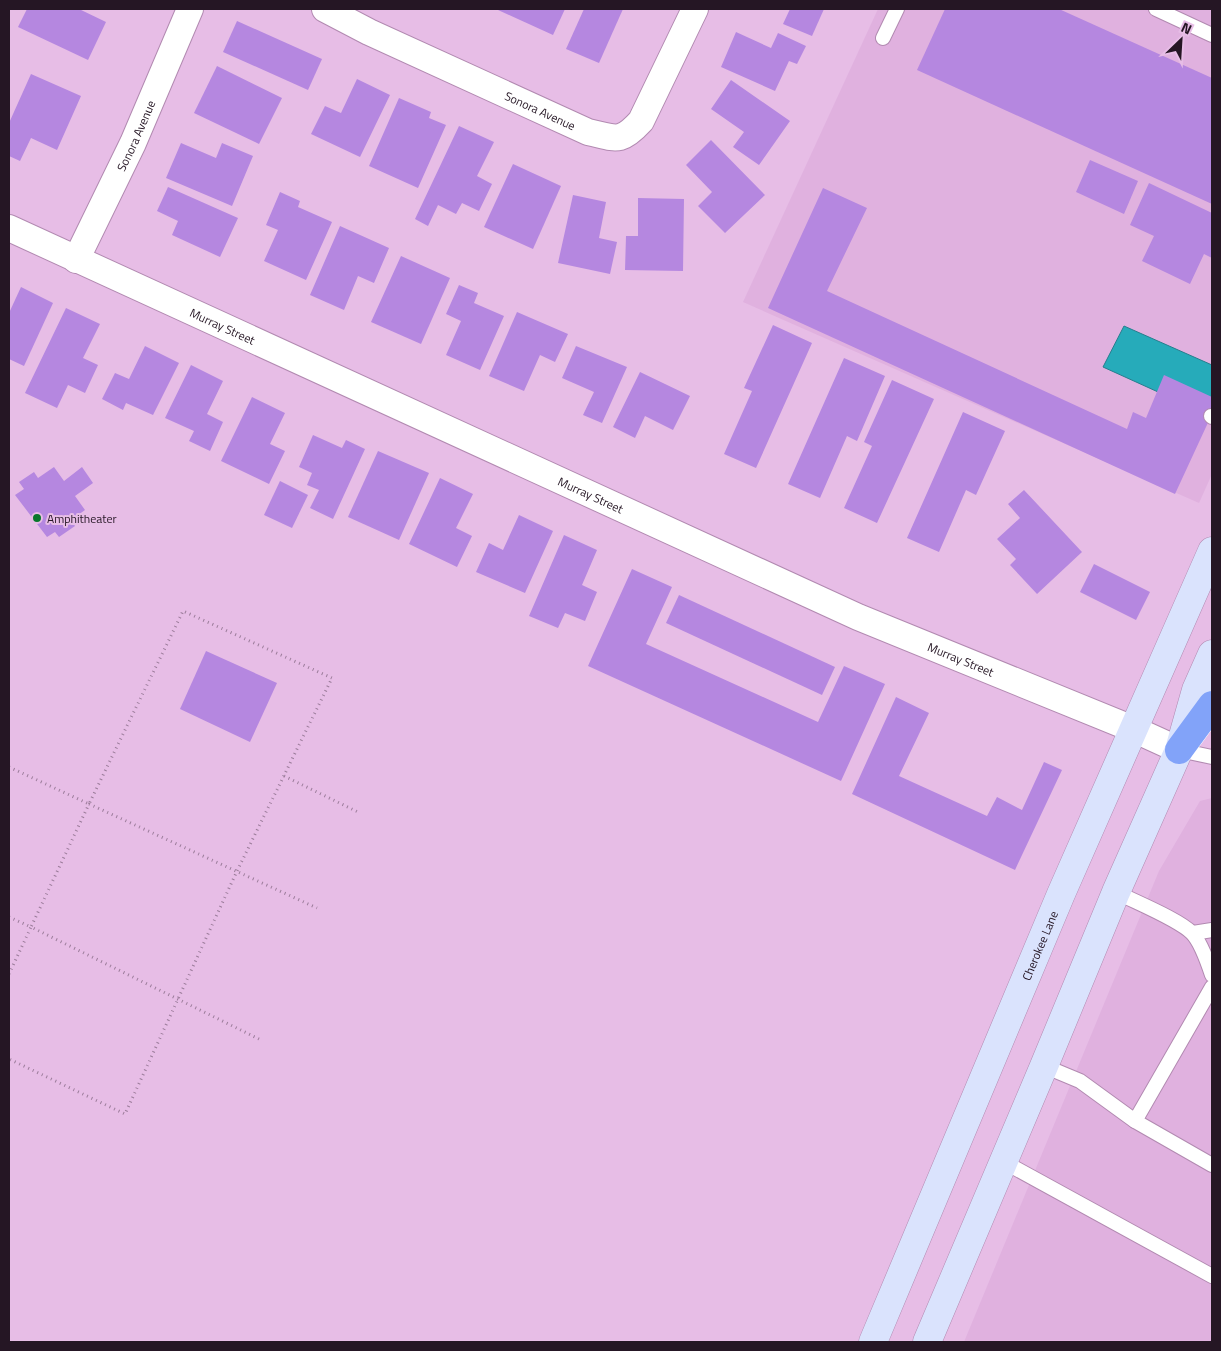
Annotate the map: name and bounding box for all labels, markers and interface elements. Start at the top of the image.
north arrow [1156,15,1206,65]
text: N [1178,16,1196,39]
street label: Sonora Avenue [502,86,579,135]
street label: Sonora Avenue [111,97,160,174]
street label: Murray Street [187,303,259,349]
street label: Murray Street [555,471,627,518]
place label: Amphitheater [47,509,117,528]
marker: Amphitheater [31,512,43,524]
street label: Murray Street [925,637,998,681]
street label: Cherokee Lane [1016,908,1062,983]

